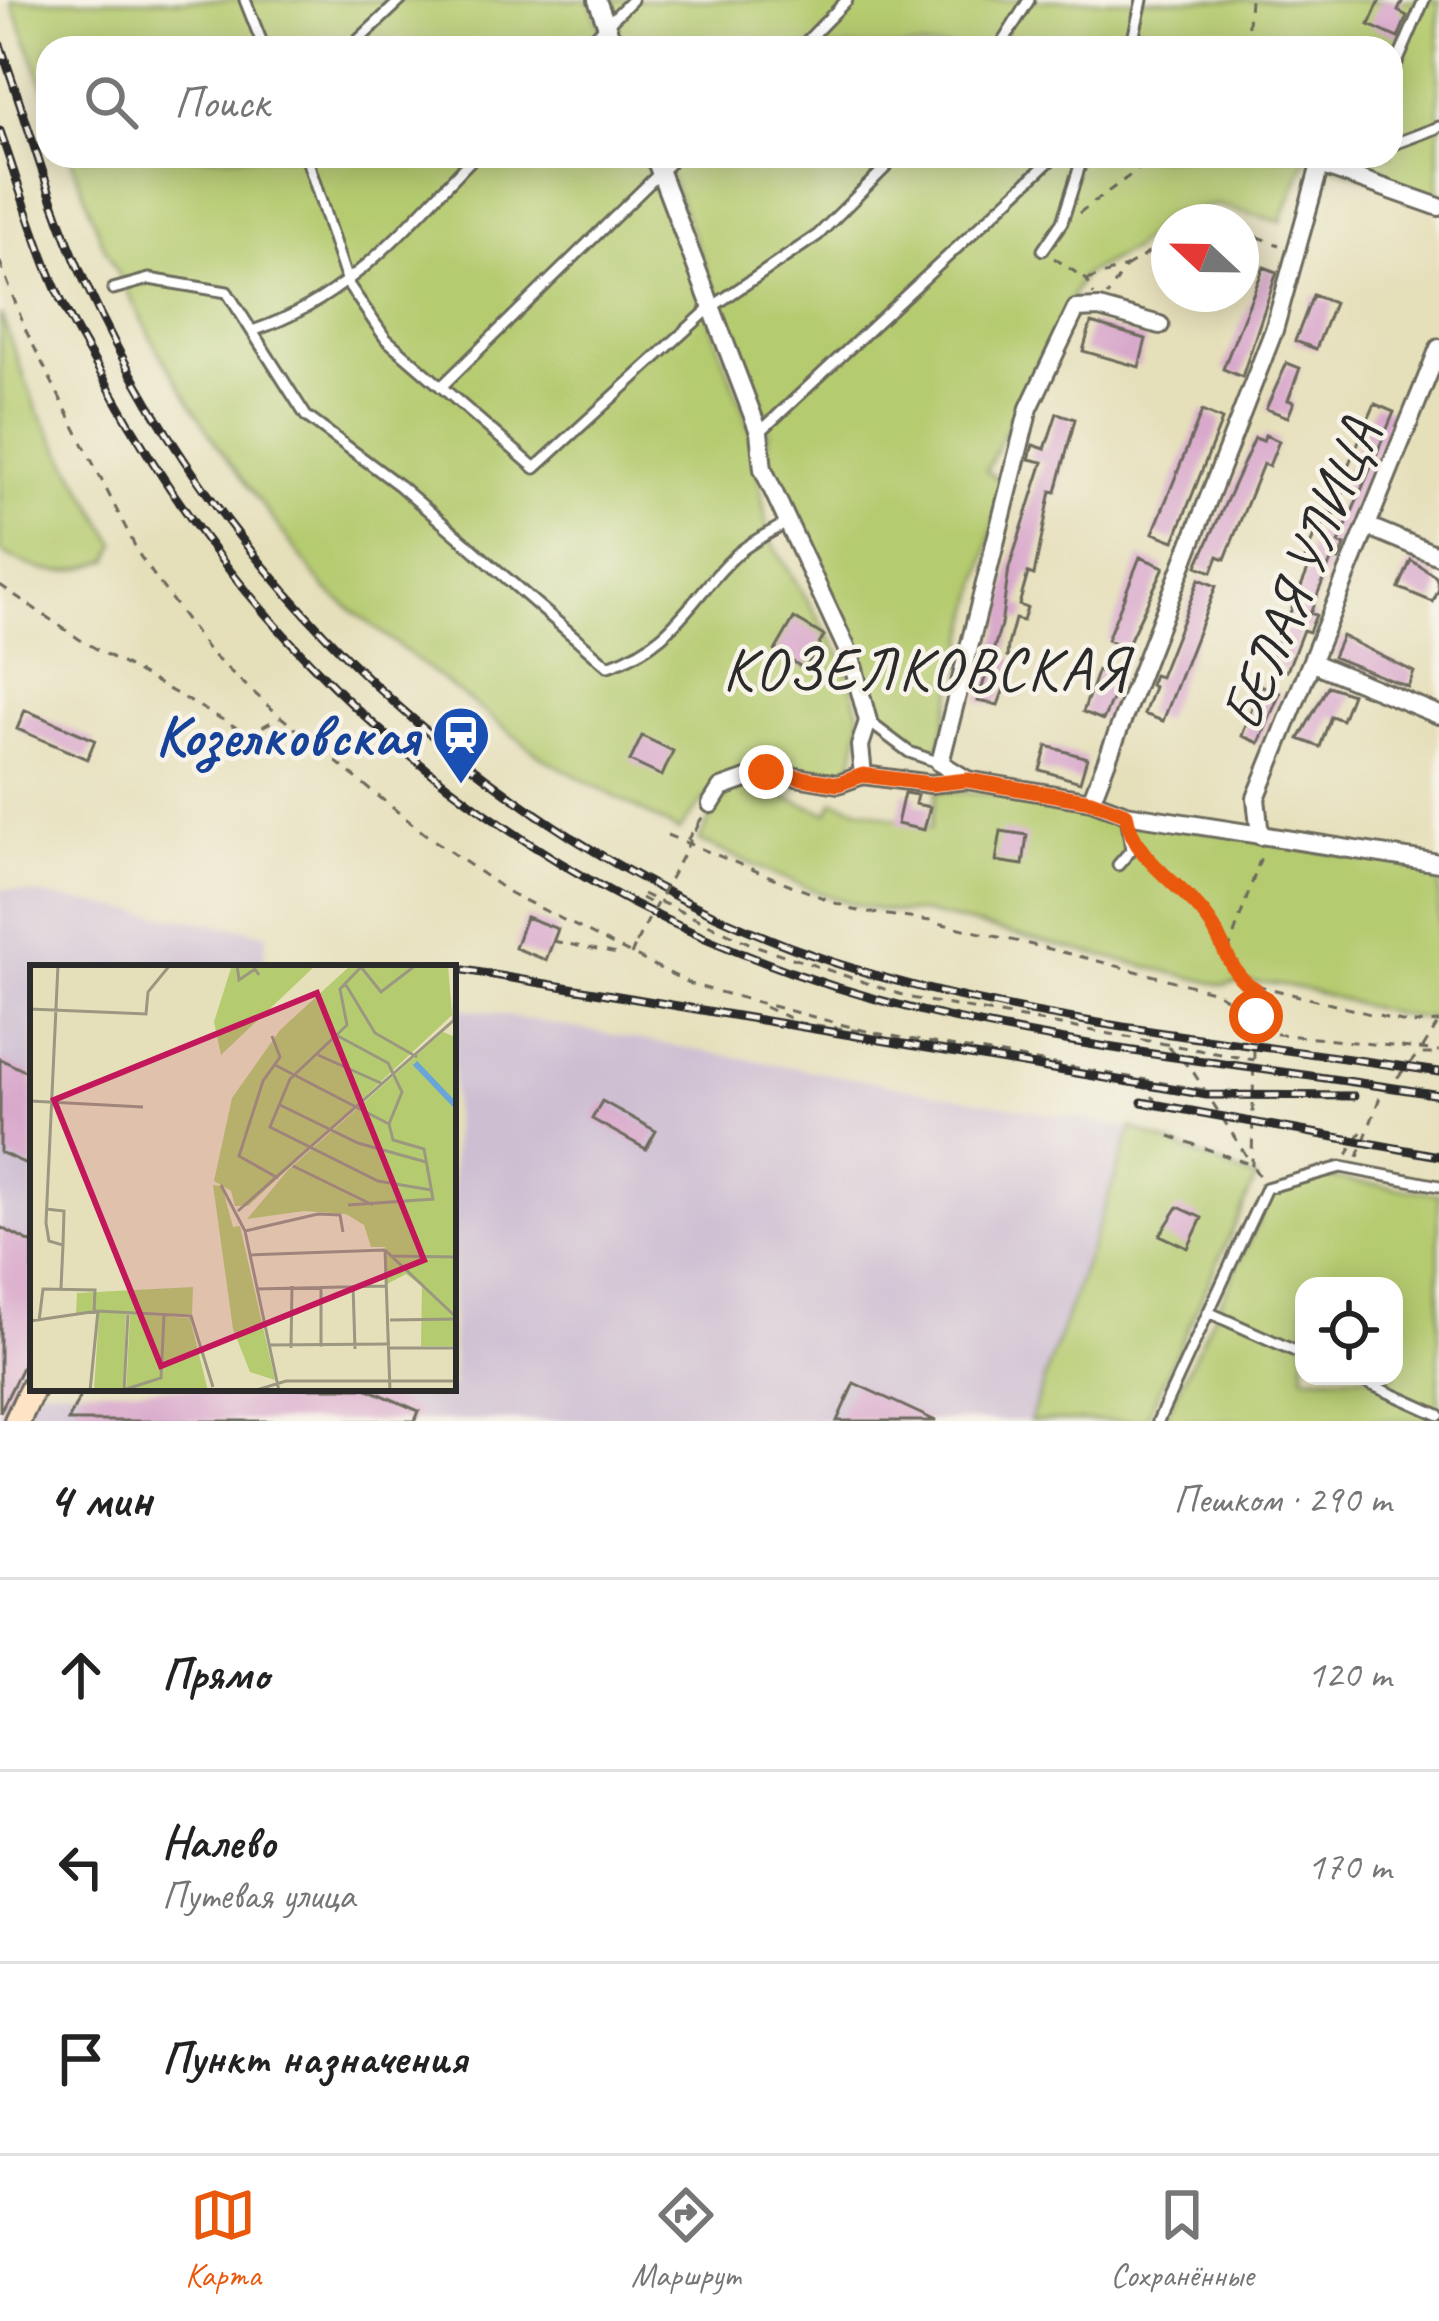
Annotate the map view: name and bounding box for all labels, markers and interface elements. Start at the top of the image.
search box [36,36,1403,168]
icon: search [78,69,144,135]
text: Поиск [174,74,269,131]
north arrow [1151,204,1259,312]
street label: БЕЛАЯ УЛИЦА [1205,407,1395,740]
district label: КОЗЕЛКОВСКАЯ [723,631,1135,707]
place label: Козелковская [156,700,423,773]
station icon: Козелковская [430,704,492,786]
route end [739,745,793,799]
inset map [30,965,456,1391]
route start [1229,989,1283,1043]
map controls [1295,1277,1403,1385]
button: locate [1295,1277,1403,1385]
text: 4 мин [48,1467,152,1531]
text: Пешком · 290 m [1173,1475,1391,1524]
icon: ahead [48,1642,114,1708]
text: Прямо [162,1646,269,1703]
text: 120 m [1307,1650,1391,1699]
text: Налево [162,1814,276,1871]
icon: left [48,1834,114,1900]
text: 170 m [1307,1842,1391,1891]
text: Путевая улица [162,1871,355,1920]
icon: arrive [48,2026,114,2092]
text: Пункт назначения [162,2030,467,2087]
tab: Карта [185,2182,261,2296]
tab: Маршрут [631,2182,740,2296]
tab: Сохранённые [1110,2182,1254,2296]

